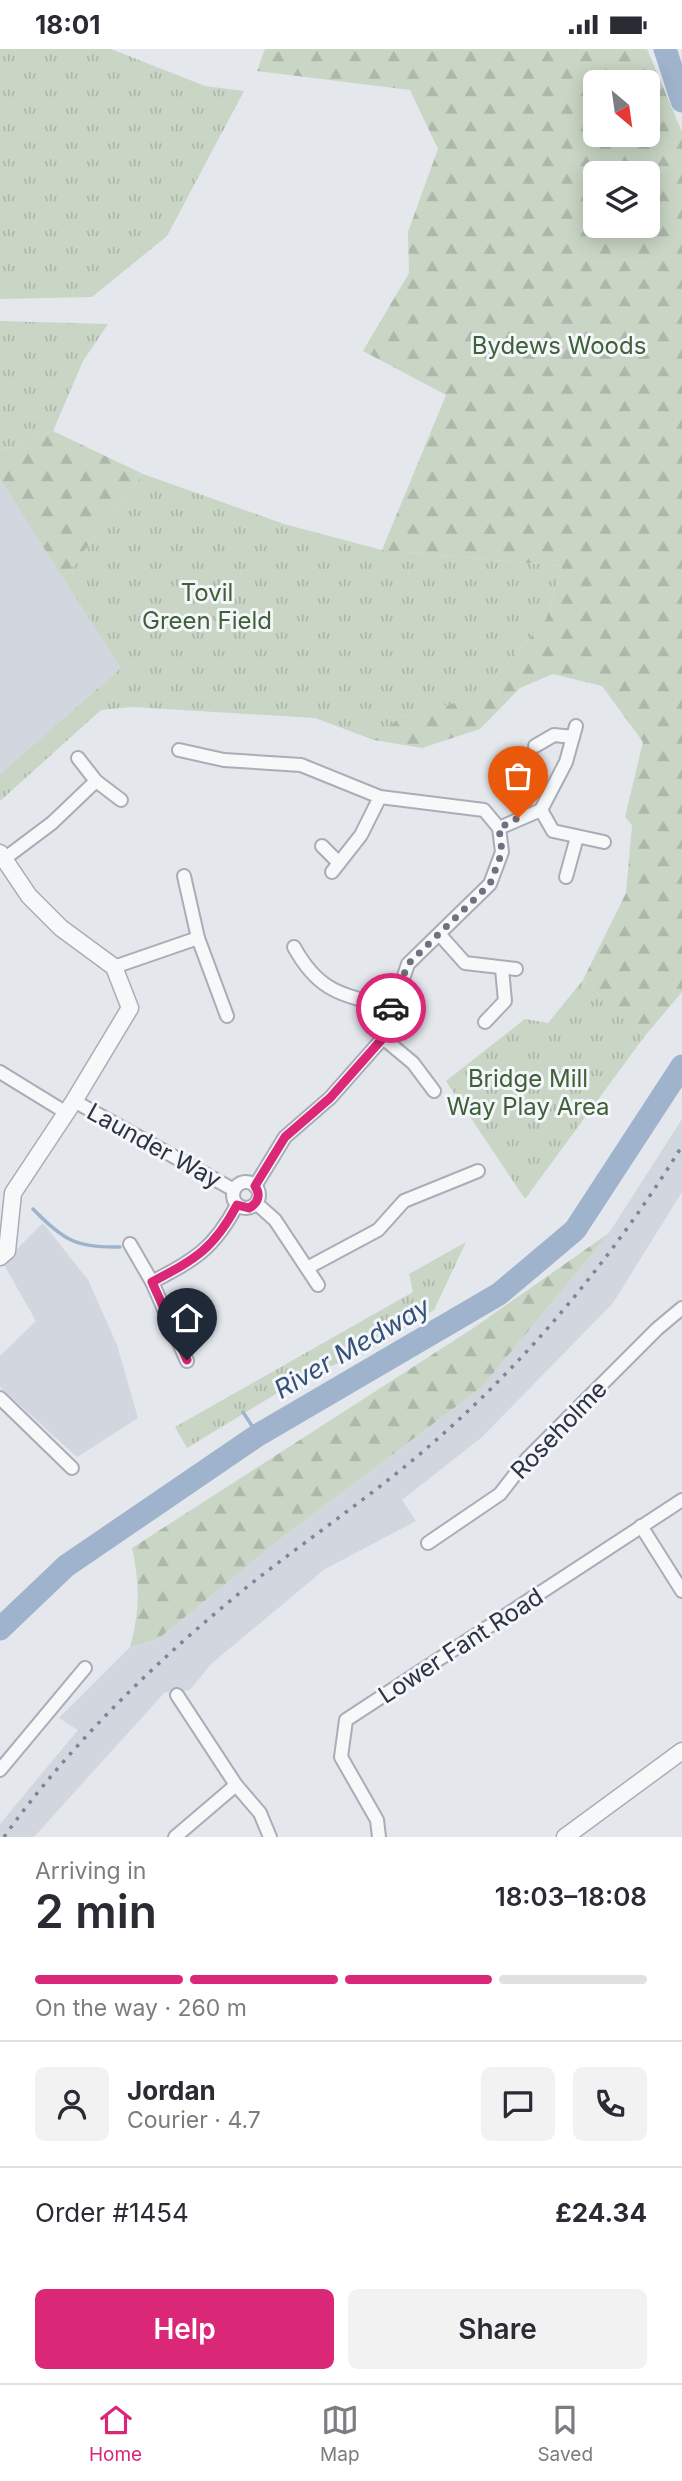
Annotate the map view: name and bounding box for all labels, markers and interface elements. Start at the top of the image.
text: 18:01 [35,9,101,40]
north arrow [583,70,660,147]
map controls [583,70,660,238]
button: layers [583,161,660,238]
park label: Bydews Woods [472,331,646,360]
park label: Tovil Green Field [142,578,272,635]
pin [488,746,548,818]
icon: bag [499,757,537,795]
courier [356,973,426,1043]
icon: car [372,989,410,1027]
park label: Bridge Mill Way Play Area [446,1064,610,1121]
street label: Launder Way [82,1097,226,1194]
pin [157,1288,217,1360]
water label: River Medway [268,1290,436,1405]
icon: home [168,1299,206,1337]
street label: Roseholme [505,1374,613,1485]
street label: Lower Fant Road [373,1582,548,1710]
text: Arriving in [35,1857,146,1885]
text: 18:03–18:08 [495,1881,647,1912]
text: 2 min [35,1883,157,1939]
text: On the way · 260 m [35,1994,247,2022]
button: person [35,2067,109,2141]
button: chat [481,2067,555,2141]
button: phone [573,2067,647,2141]
text: Jordan [127,2075,216,2106]
text: Courier · 4.7 [127,2106,261,2134]
text: Order #1454 [35,2197,189,2228]
text: £24.34 [555,2197,647,2228]
button: Help [35,2289,334,2369]
button: Share [348,2289,647,2369]
tab: Home [89,2401,142,2466]
tab: Map [320,2401,360,2466]
tab: Saved [537,2401,593,2466]

